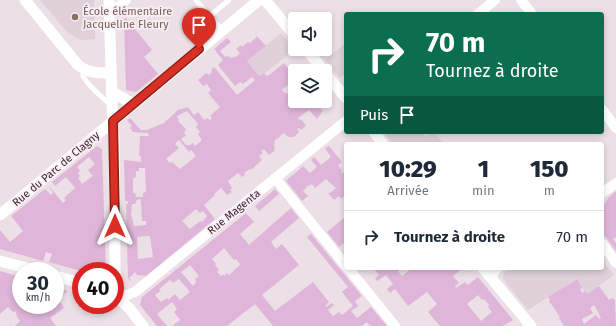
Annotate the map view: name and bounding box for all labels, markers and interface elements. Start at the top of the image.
place label: École élémentaire Jacqueline Fleury [83,4,172,31]
pin [182,8,216,49]
marker: École élémentaire Jacqueline Fleury [70,12,80,22]
map controls [288,12,332,108]
button: sound [288,12,332,56]
icon: arrive [188,14,210,36]
text: 70 m [426,26,485,59]
icon: right [360,28,412,80]
text: Tournez à droite [426,60,558,82]
button: layers [288,64,332,108]
icon: arrive [396,104,418,126]
text: Puis [360,106,388,124]
street label: Rue du Parc de Clagny [10,128,103,209]
text: 10:29 [379,155,437,183]
text: 1 [478,155,489,183]
text: 150 [530,155,569,183]
text: Arrivée [387,183,429,198]
text: min [472,183,495,198]
text: m [544,183,555,198]
street label: Rue Magenta [205,187,263,237]
position arrow [94,205,136,247]
icon: right [360,226,382,248]
text: Tournez à droite [394,228,505,246]
text: 70 m [556,228,588,246]
speed limit sign: 40 [72,262,124,314]
text: 30 [27,271,49,295]
text: km/h [26,292,50,304]

